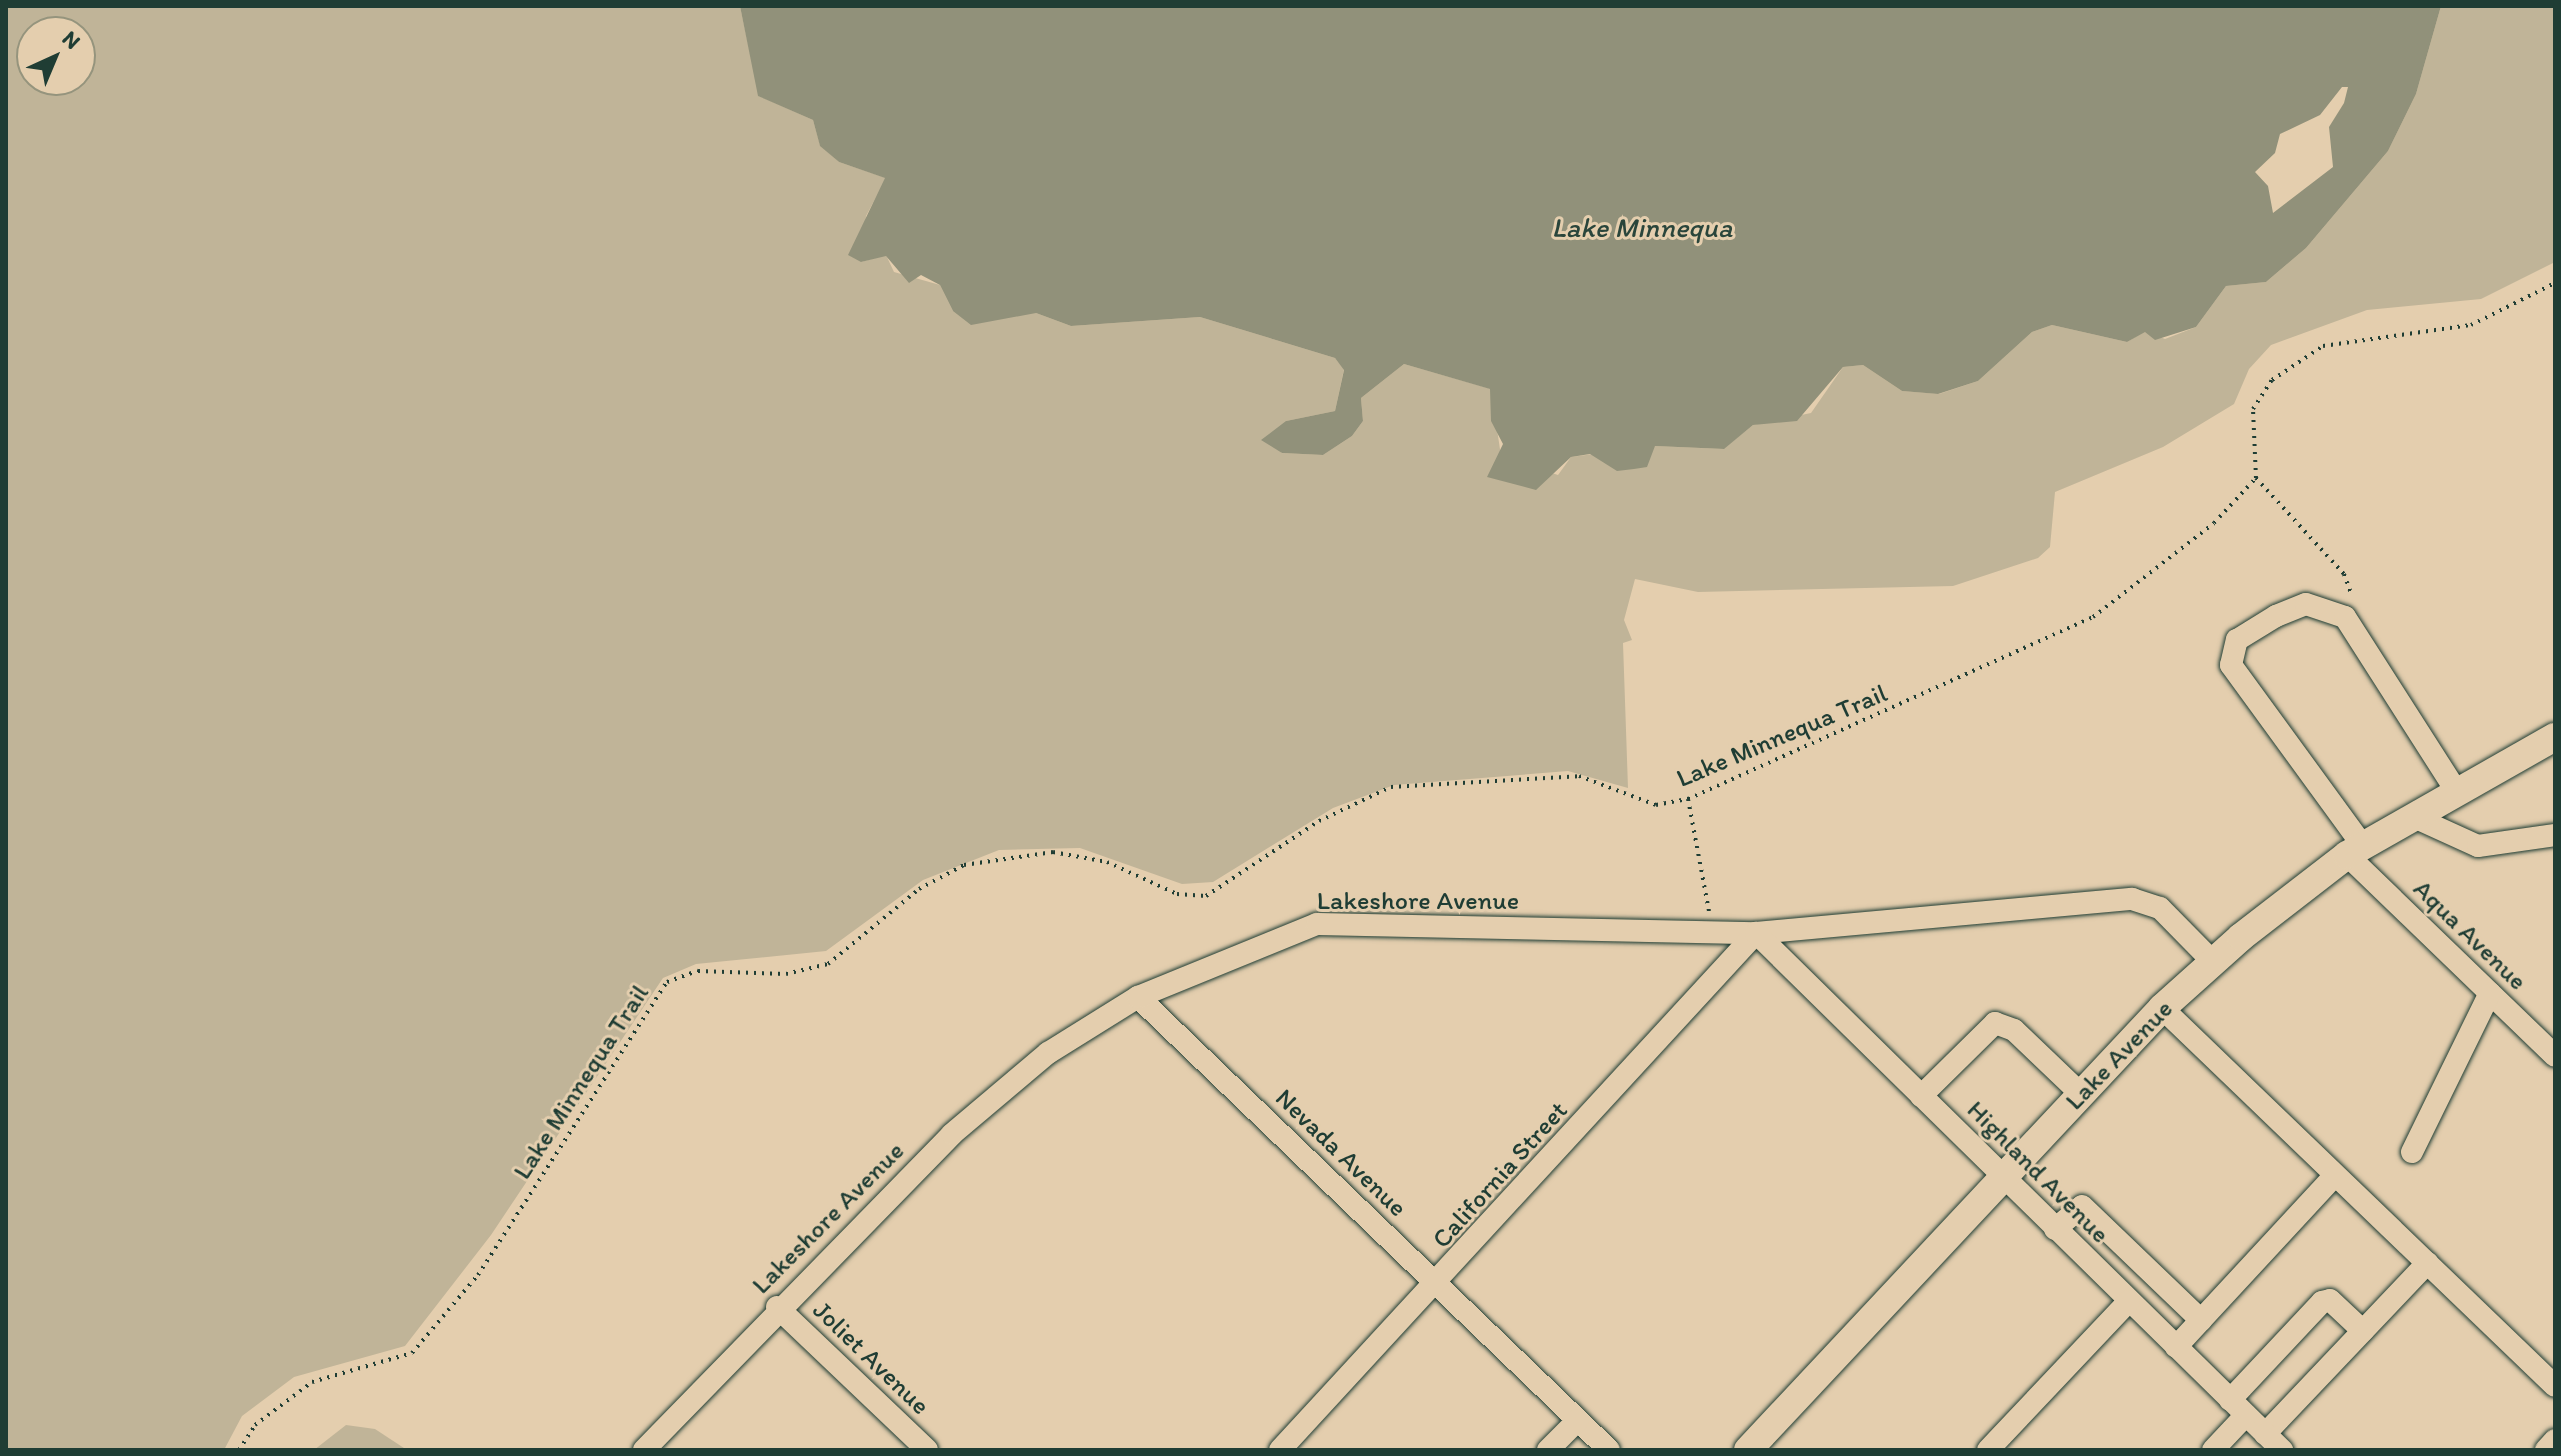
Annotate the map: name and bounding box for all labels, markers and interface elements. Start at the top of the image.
north arrow [16,16,96,96]
text: N [57,25,86,55]
water label: Lake Minnequa [1552,210,1732,244]
street label: Lake Minnequa Trail [1673,678,1891,794]
street label: Aqua Avenue [2407,874,2533,996]
street label: Lakeshore Avenue [1318,885,1518,917]
street label: Lake Minnequa Trail [507,980,655,1184]
street label: Lake Avenue [2059,994,2179,1116]
street label: Nevada Avenue [1269,1083,1413,1223]
street label: California Street [1426,1095,1574,1255]
street label: Highland Avenue [1961,1095,2115,1249]
street label: Lakeshore Avenue [746,1136,910,1300]
street label: Joliet Avenue [807,1295,935,1421]

